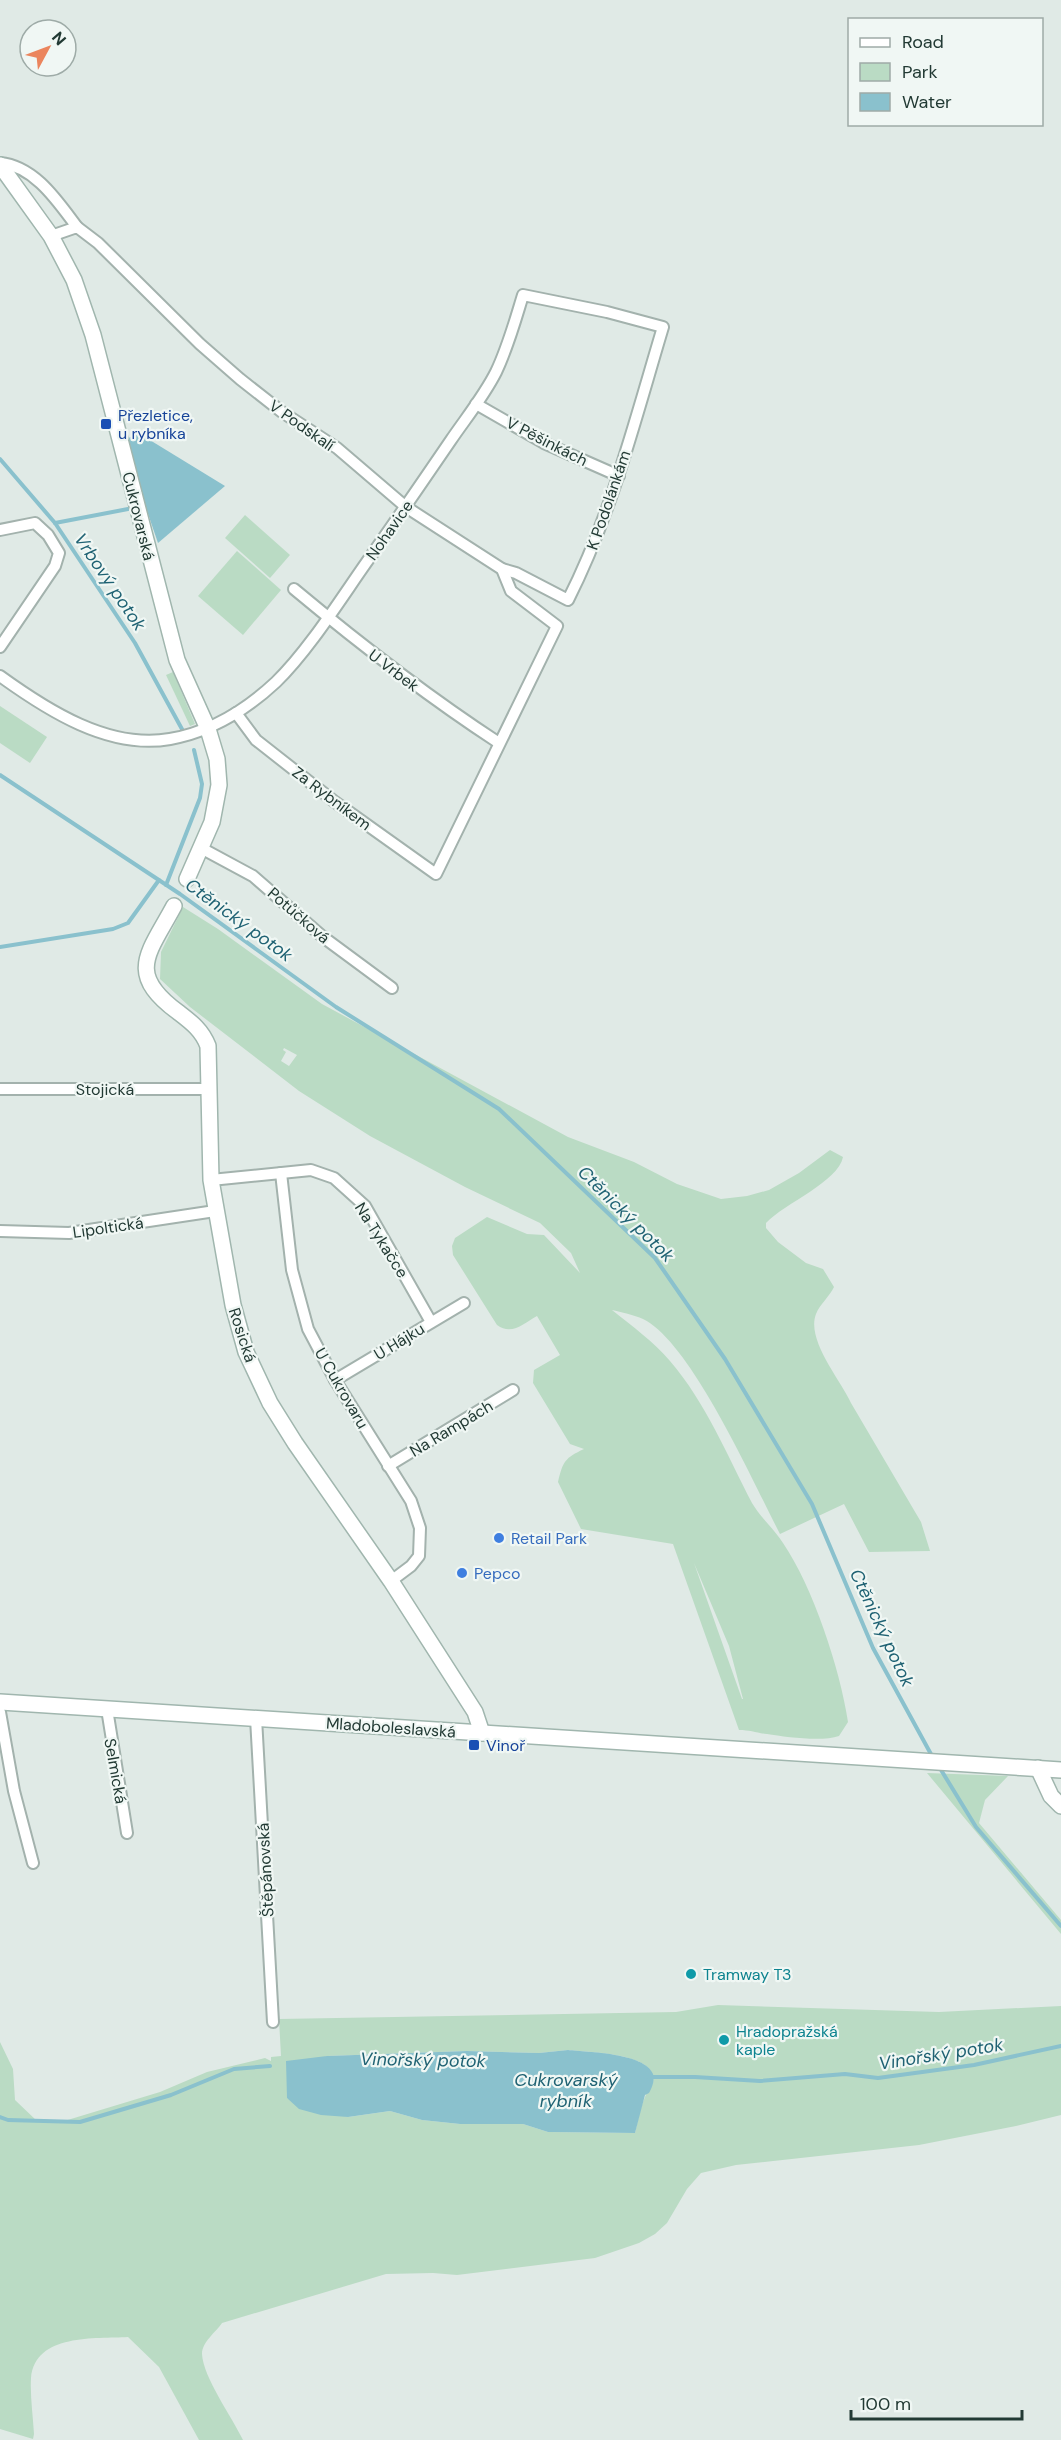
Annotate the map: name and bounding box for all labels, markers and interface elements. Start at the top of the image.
north arrow [18,18,78,78]
legend [848,18,1043,126]
text: N [47,27,71,50]
text: Road [902,30,944,54]
text: Park [902,60,938,84]
text: Water [902,90,952,114]
street label: V Podskalí [265,395,339,456]
place label: Přezletice, u rybníka [118,405,193,444]
street label: V Pěšinkách [502,412,591,471]
marker: Přezletice, u rybníka [99,417,113,431]
street label: K Podolánkám [582,448,635,553]
street label: Cukrovarská [117,470,160,563]
street label: Nohavice [361,496,418,564]
water label: Vrbový potok [68,528,152,636]
street label: U Vrbek [364,645,423,696]
street label: Za Rybníkem [288,762,375,835]
water label: Ctěnický potok [180,873,298,968]
street label: Potůčková [263,883,334,948]
street label: Stojická [76,1079,134,1100]
water label: Ctěnický potok [572,1160,680,1268]
street label: Na Tykačce [350,1199,413,1282]
street label: Lipoltická [71,1212,145,1243]
street label: Rosická [224,1305,261,1365]
street label: U Hájku [370,1318,428,1365]
street label: U Cukrovaru [310,1344,373,1432]
street label: Na Rampách [406,1395,497,1461]
place label: Retail Park [511,1528,587,1549]
marker: Retail Park [492,1531,506,1545]
place label: Pepco [474,1563,521,1584]
water label: Ctěnický potok [844,1565,920,1692]
marker: Pepco [455,1566,469,1580]
street label: Mladoboleslavská [325,1712,457,1743]
place label: Vinoř [486,1735,525,1756]
street label: Selmická [99,1737,132,1805]
marker: Vinoř [467,1738,481,1752]
street label: Štěpánovská [253,1822,278,1918]
place label: Tramway T3 [703,1964,792,1985]
marker: Tramway T3 [684,1967,698,1981]
place label: Hradopražská kaple [736,2021,838,2060]
water label: Vinořský potok [877,2032,1006,2076]
marker: Hradopražská kaple [717,2033,731,2047]
water label: Vinořský potok [360,2047,487,2073]
water label: Cukrovarský rybník [514,2068,619,2113]
scale bar [851,2383,1022,2421]
text: 100 m [860,2392,911,2416]

